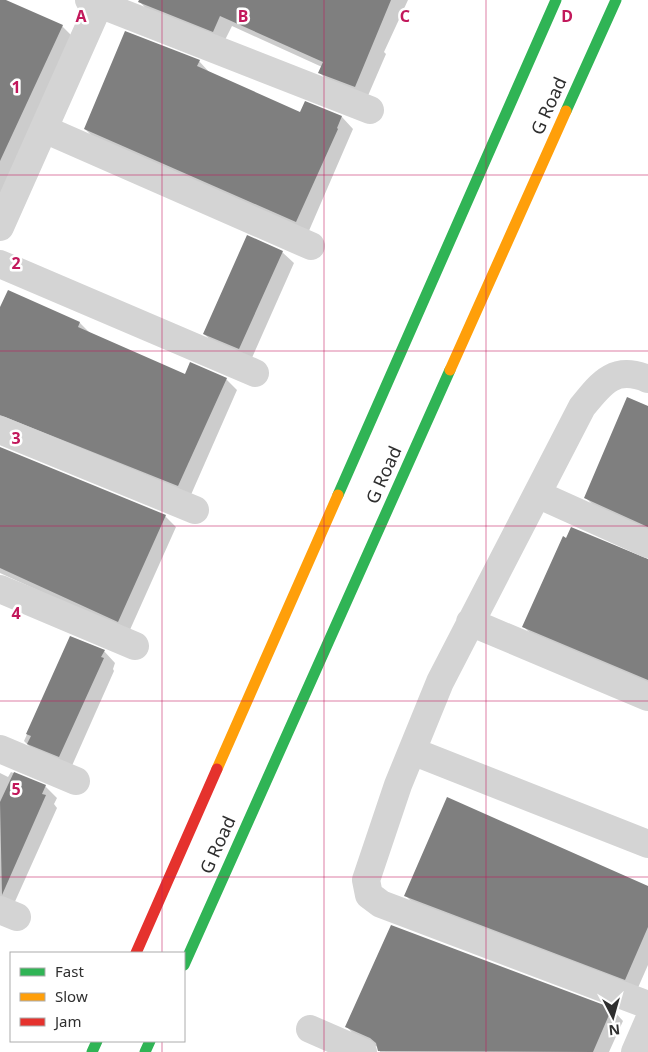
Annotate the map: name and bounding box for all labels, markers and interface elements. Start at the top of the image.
text: A [75,5,87,27]
text: B [238,5,248,27]
text: C [400,5,410,27]
text: D [561,5,573,27]
street label: G Road [525,73,571,138]
text: 1 [11,76,21,98]
text: 2 [11,252,21,274]
text: 3 [11,427,21,449]
street label: G Road [360,442,406,507]
text: 4 [11,602,21,624]
text: 5 [11,778,21,800]
street label: G Road [194,812,240,877]
legend [10,952,185,1042]
text: Fast [55,961,84,981]
text: Slow [55,986,88,1006]
north arrow [588,992,638,1042]
text: Jam [53,1011,82,1031]
text: N [608,1020,621,1040]

